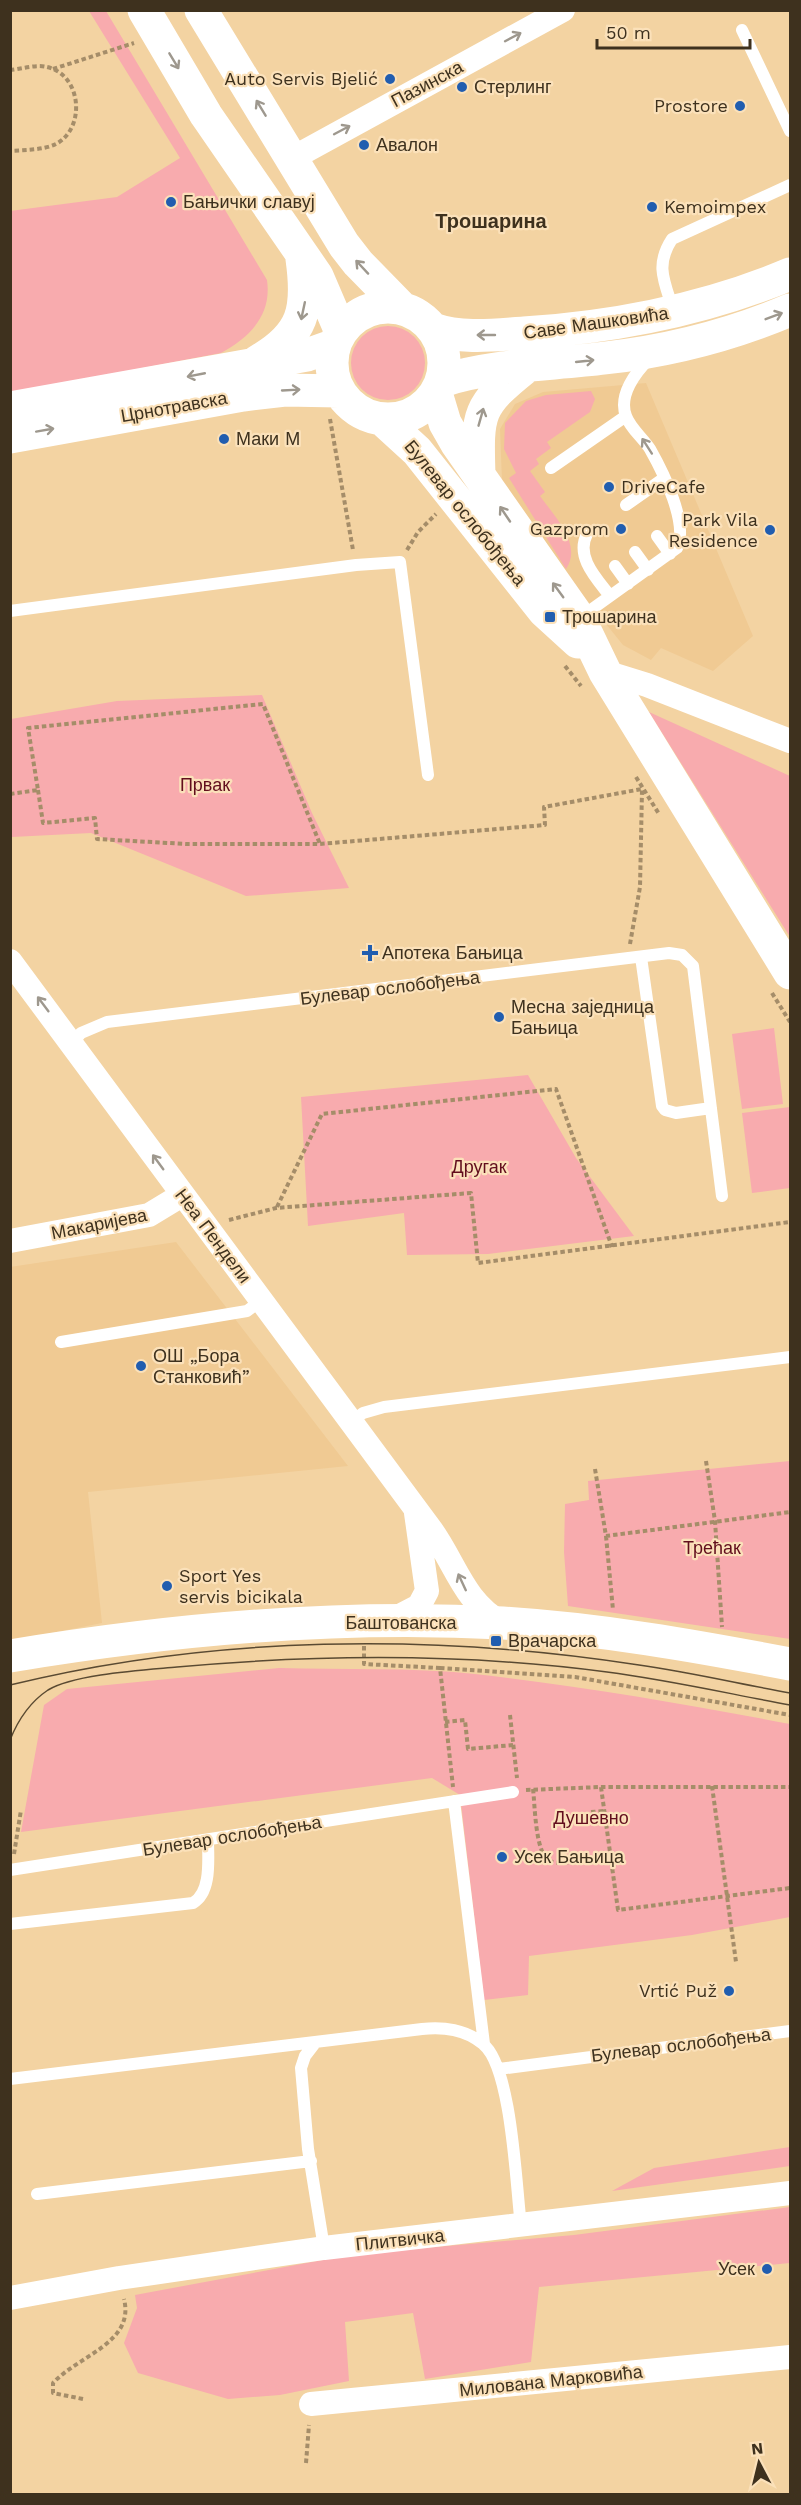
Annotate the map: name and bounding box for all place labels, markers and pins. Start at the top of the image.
place label: Auto Servis Bjelić [224,68,378,89]
marker: Auto Servis Bjelić [383,72,397,86]
place label: Стерлинг [474,76,552,97]
marker: Стерлинг [455,80,469,94]
place label: Prostore [654,95,728,116]
marker: Prostore [733,99,747,113]
place label: Авалон [376,134,438,155]
marker: Авалон [357,138,371,152]
place label: Бањички славуј [183,191,315,212]
marker: Бањички славуј [164,195,178,209]
place label: Kemoimpex [664,196,766,217]
marker: Kemoimpex [645,200,659,214]
place label: Маки М [236,428,300,449]
marker: Маки М [217,432,231,446]
place label: DriveCafe [621,476,705,497]
marker: DriveCafe [602,480,616,494]
place label: Park Vila Residence [668,509,758,551]
place label: Gazprom [530,518,609,539]
marker: Gazprom [614,522,628,536]
marker: Park Vila Residence [763,523,777,537]
place label: Трошарина [562,606,657,627]
marker: Трошарина [543,610,557,624]
place label: Апотека Бањица [382,942,524,963]
marker: Апотека Бањица [363,946,377,960]
place label: Месна заједница Бањица [511,996,655,1038]
marker: Месна заједница Бањица [492,1010,506,1024]
place label: ОШ „Бора Станковић” [153,1345,250,1387]
marker: ОШ „Бора Станковић” [134,1359,148,1373]
place label: Sport Yes servis bicikala [179,1565,303,1607]
marker: Sport Yes servis bicikala [160,1579,174,1593]
place label: Врачарска [508,1630,597,1651]
marker: Врачарска [489,1634,503,1648]
place label: Усек Бањица [514,1846,625,1867]
marker: Усек Бањица [495,1850,509,1864]
place label: Vrtić Puž [639,1980,717,2001]
marker: Vrtić Puž [722,1984,736,1998]
place label: Усек [718,2258,755,2279]
marker: Усек [760,2262,774,2276]

